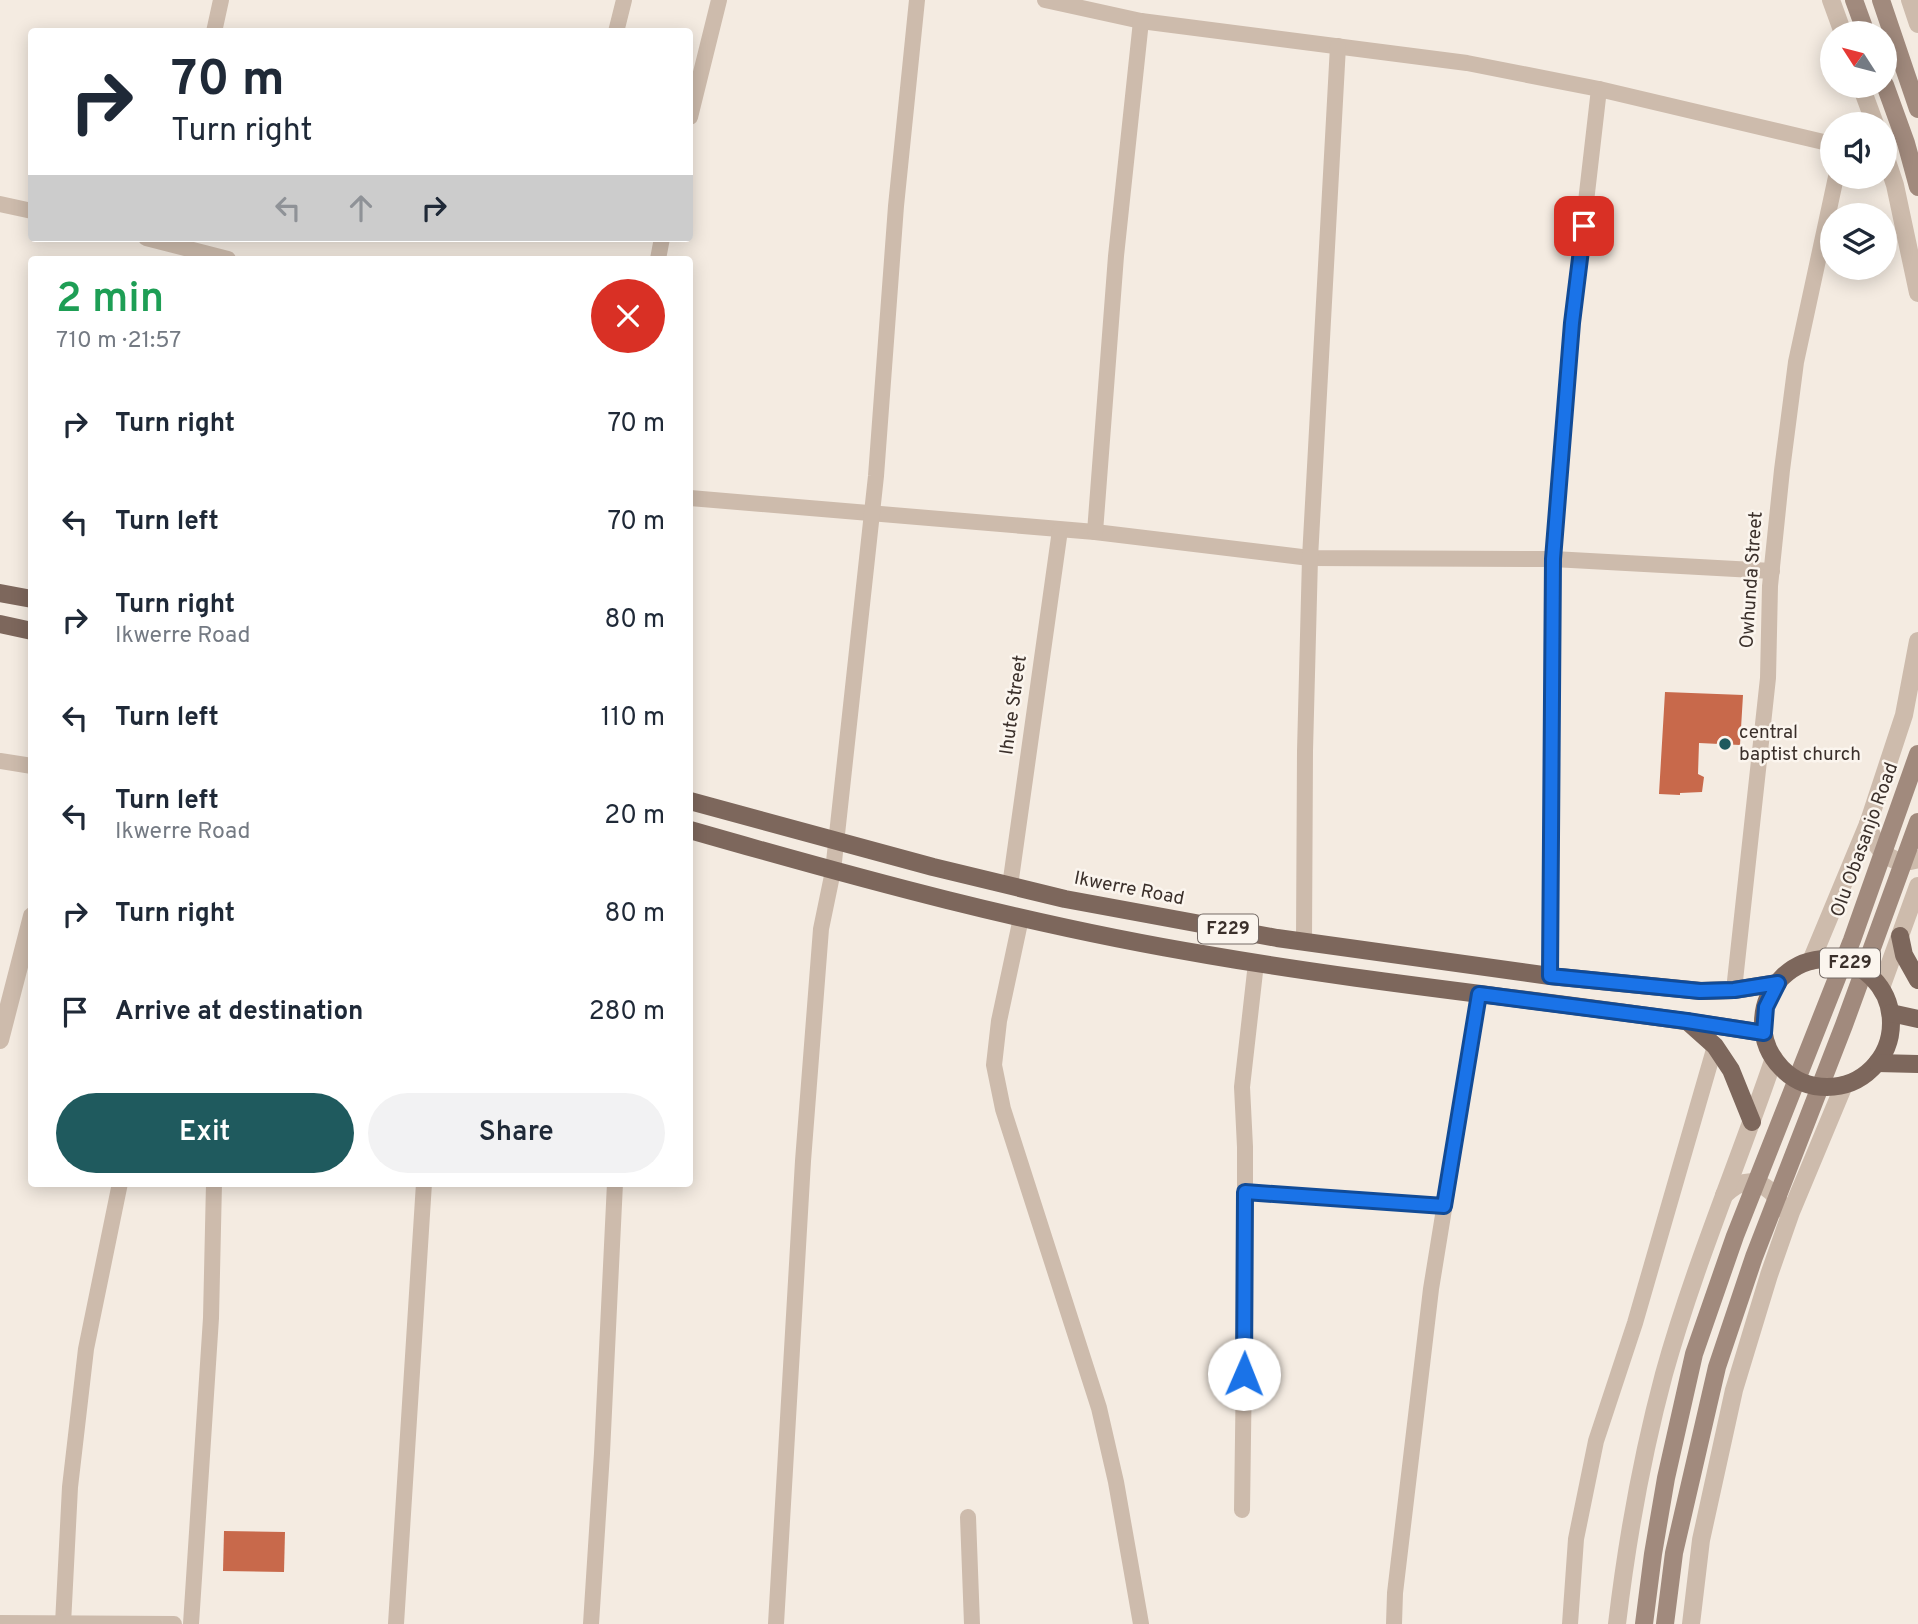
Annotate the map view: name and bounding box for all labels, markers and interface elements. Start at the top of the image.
north arrow [1820,21,1897,98]
map controls [1820,21,1897,280]
text: 70 m [171,51,285,113]
icon: right [56,56,147,147]
text: Turn right [171,112,313,152]
button: sound [1820,112,1897,189]
icon: left [269,189,307,227]
icon: ahead [342,189,380,227]
icon: right [415,189,453,227]
pin [1554,196,1614,256]
button: layers [1820,203,1897,280]
icon: arrive [1565,207,1603,245]
text: 2 min [56,274,164,327]
button: close [591,279,665,353]
text: 710 m · 21:57 [56,327,181,356]
icon: right [56,405,94,443]
text: Turn right [115,408,235,441]
text: 70 m [607,408,665,441]
icon: left [56,503,94,541]
text: Turn left [115,506,219,539]
text: 70 m [607,506,665,539]
street label: Owhunda Street [1735,511,1769,649]
text: Turn right [115,589,235,622]
icon: right [56,601,94,639]
text: 80 m [605,604,665,637]
text: Ikwerre Road [115,622,250,651]
street label: Ihute Street [995,653,1033,757]
icon: left [56,699,94,737]
text: Turn left [115,702,219,735]
text: 110 m [601,702,665,735]
place label: central baptist church [1739,721,1861,767]
marker: central baptist church [1717,736,1733,752]
street label: Olu Obasanjo Road [1826,759,1904,921]
text: Turn left [115,785,219,818]
icon: left [56,797,94,835]
text: 20 m [604,800,665,833]
text: Ikwerre Road [115,818,250,847]
street label: Ikwerre Road [1072,867,1186,911]
icon: right [56,895,94,933]
text: Turn right [115,898,235,931]
text: 80 m [605,898,665,931]
road number: F229 [1198,914,1258,944]
road number: F229 [1820,948,1880,978]
icon: arrive [56,993,94,1031]
text: Arrive at destination [115,996,363,1029]
text: 280 m [589,996,665,1029]
button: Exit [56,1093,354,1173]
button: Share [368,1093,665,1173]
position arrow [1207,1337,1281,1411]

